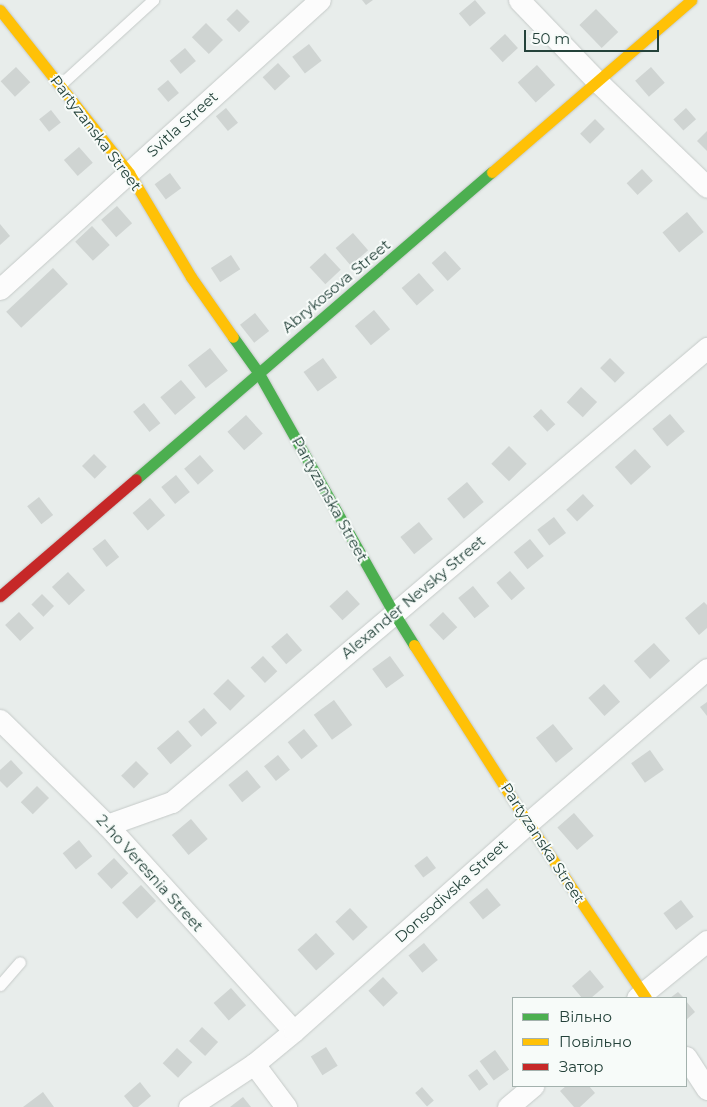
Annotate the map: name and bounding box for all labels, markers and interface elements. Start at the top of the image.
scale bar [527,20,662,52]
text: 50 m [532,29,570,48]
street label: Partyzanska Street [47,72,145,194]
street label: Svitla Street [143,87,221,161]
street label: Abrykosova Street [278,236,394,336]
street label: Partyzanska Street [288,433,372,565]
street label: Alexander Nevsky Street [337,532,489,662]
street label: Partyzanska Street [497,779,589,907]
street label: 2-ho Veresnia Street [93,811,207,935]
street label: Donsodivska Street [391,836,511,946]
legend [512,997,687,1087]
text: Вільно [559,1007,612,1026]
text: Повільно [559,1032,632,1051]
text: Затор [559,1057,604,1076]

